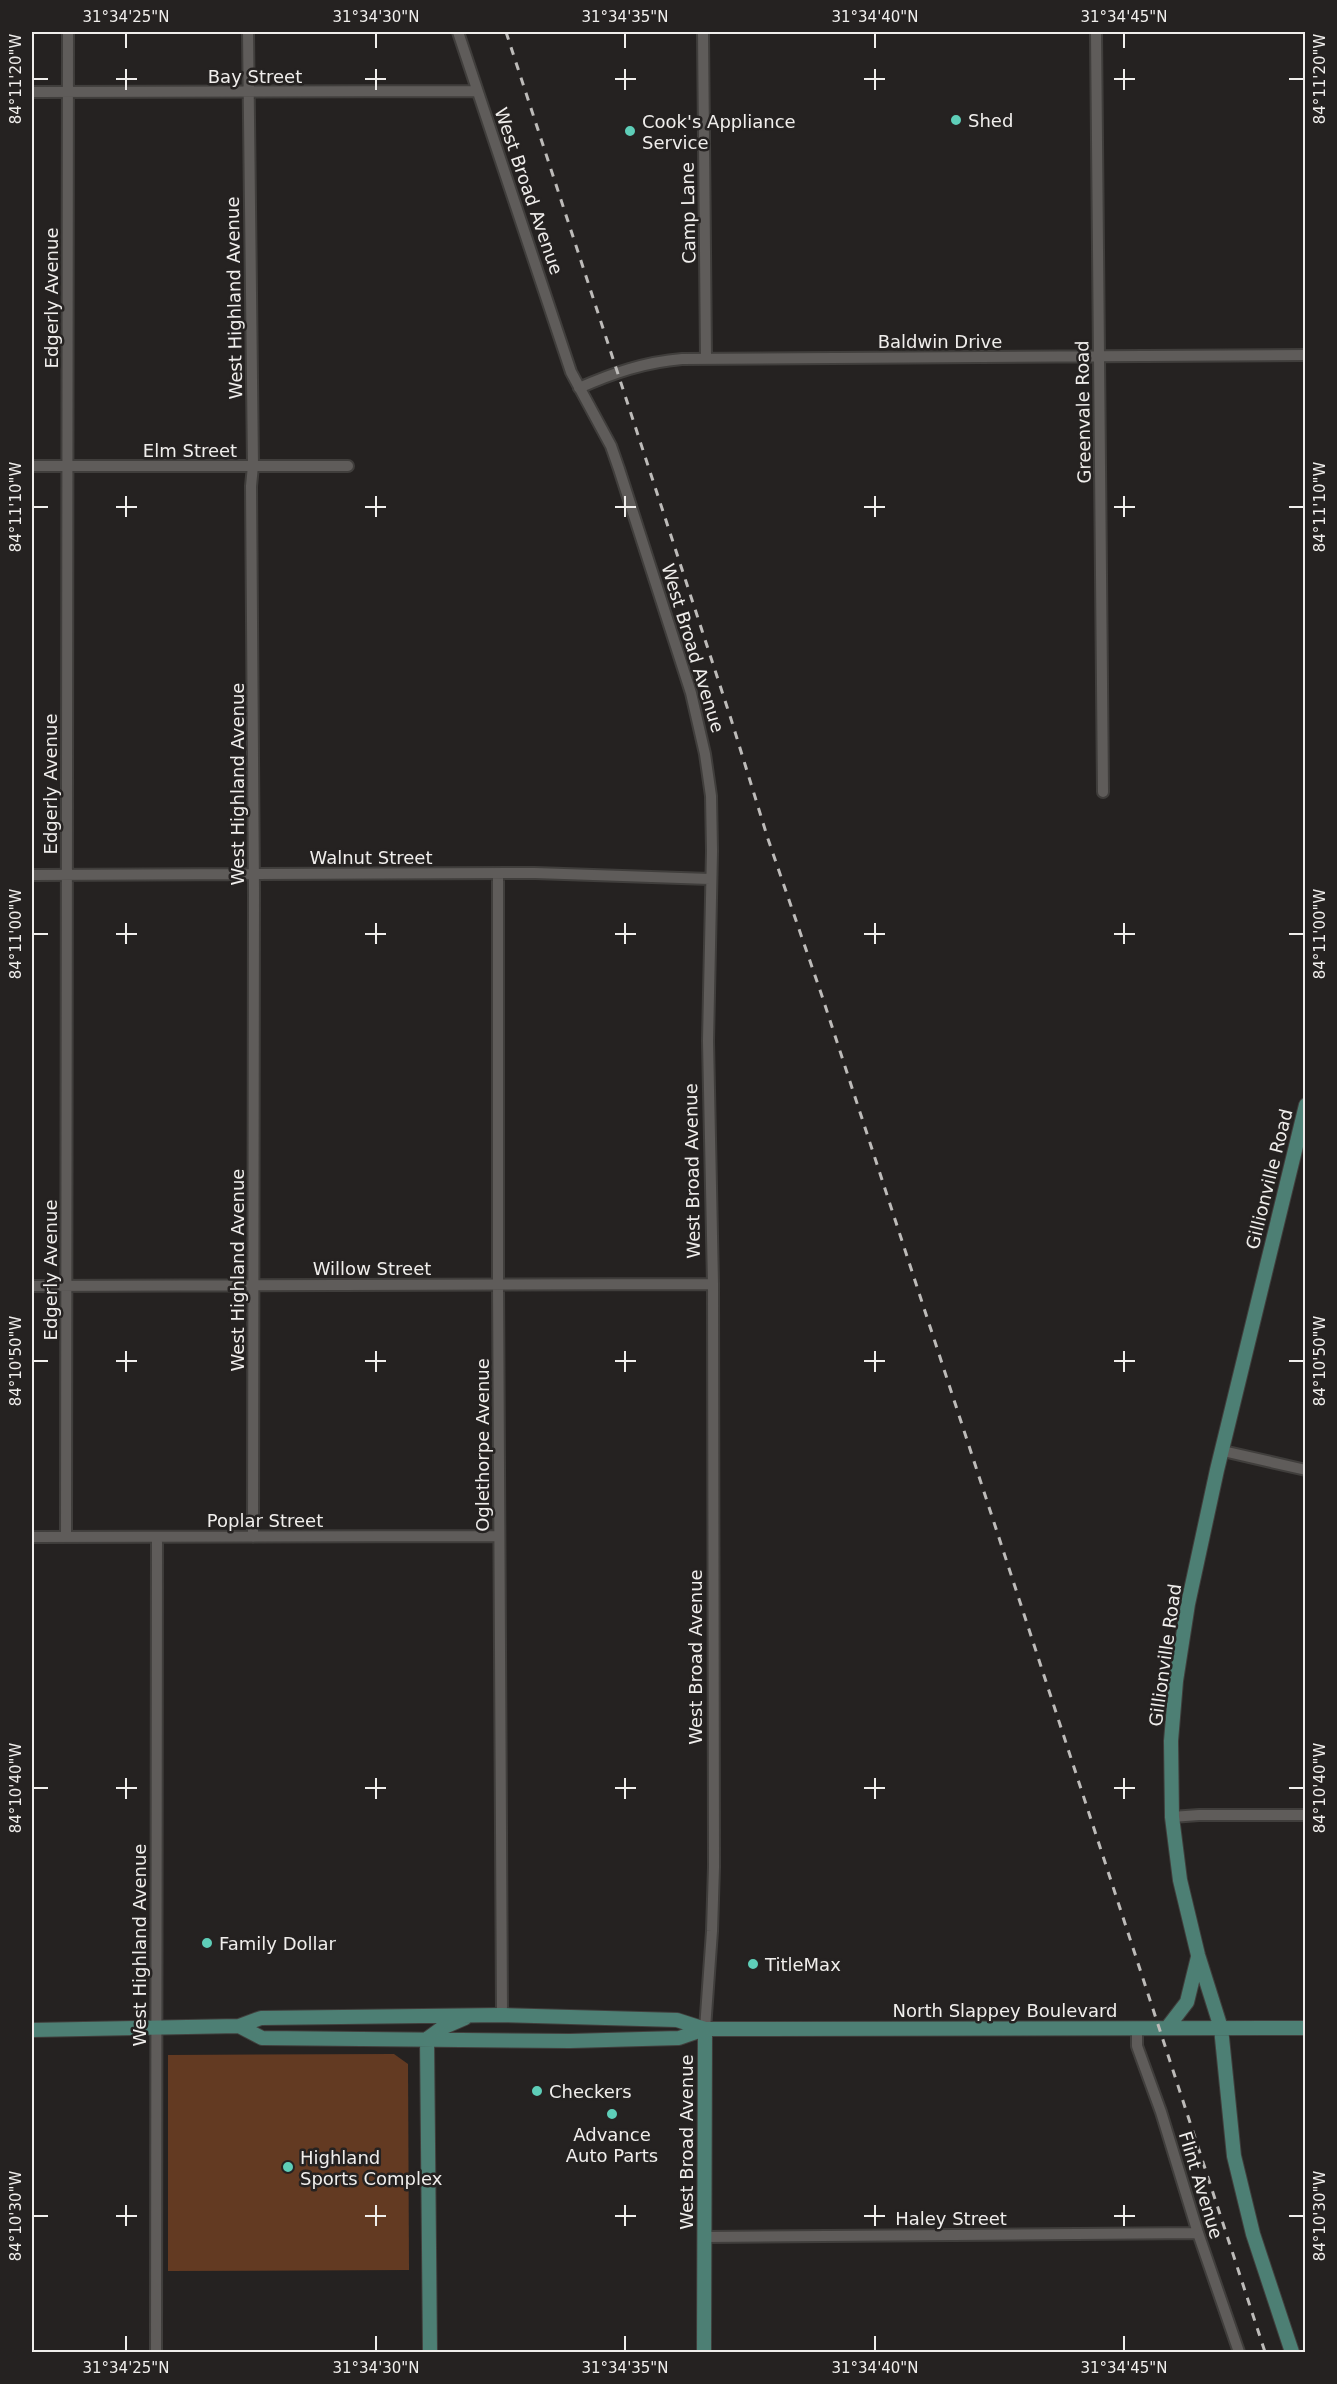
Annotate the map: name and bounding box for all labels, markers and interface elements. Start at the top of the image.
text: 31°34'25"N [82,8,170,26]
text: 31°34'30"N [332,8,420,26]
text: 31°34'35"N [581,8,669,26]
text: 31°34'40"N [831,8,919,26]
text: 31°34'45"N [1080,8,1168,26]
text: 84°11'20"W [7,34,25,124]
text: 84°11'20"W [1311,34,1329,124]
street label: Bay Street [208,66,302,87]
street label: West Broad Avenue [491,105,567,277]
place label: Shed [968,110,1013,131]
place label: Cook's Appliance Service [642,111,796,153]
marker: Shed [949,113,963,127]
marker: Cook's Appliance Service [623,124,637,138]
street label: Camp Lane [677,162,699,264]
street label: West Highland Avenue [222,196,246,400]
street label: Edgerly Avenue [41,228,62,368]
street label: Baldwin Drive [878,331,1002,352]
street label: Greenvale Road [1071,340,1095,484]
street label: Elm Street [143,440,237,461]
text: 84°11'10"W [7,462,25,552]
text: 84°11'10"W [1311,462,1329,552]
street label: West Broad Avenue [657,561,729,735]
street label: West Highland Avenue [227,683,248,885]
street label: Edgerly Avenue [40,714,61,854]
street label: Walnut Street [310,847,432,868]
text: 84°11'00"W [7,889,25,979]
text: 84°11'00"W [1311,889,1329,979]
street label: West Broad Avenue [680,1083,704,1259]
street label: Gillionville Road [1241,1107,1297,1251]
street label: West Highland Avenue [227,1169,248,1371]
street label: Edgerly Avenue [40,1200,61,1340]
street label: Willow Street [313,1258,431,1279]
text: 84°10'50"W [7,1316,25,1406]
text: 84°10'50"W [1311,1316,1329,1406]
street label: Oglethorpe Avenue [472,1358,493,1532]
street label: Poplar Street [207,1510,323,1531]
street label: West Broad Avenue [685,1569,706,1745]
street label: Gillionville Road [1145,1582,1185,1728]
text: 84°10'40"W [7,1743,25,1833]
text: 84°10'40"W [1311,1743,1329,1833]
street label: West Highland Avenue [129,1844,150,2046]
place label: Family Dollar [219,1933,337,1954]
marker: Family Dollar [200,1936,214,1950]
place label: TitleMax [764,1954,841,1975]
marker: TitleMax [746,1957,760,1971]
street label: North Slappey Boulevard [893,2000,1117,2021]
street label: West Broad Avenue [676,2054,697,2230]
place label: Checkers [549,2081,632,2102]
marker: Checkers [530,2084,544,2098]
marker: Advance Auto Parts [605,2107,619,2121]
place label: Advance Auto Parts [566,2124,658,2166]
street label: Flint Avenue [1175,2129,1227,2241]
place label: Highland Sports Complex [300,2147,443,2189]
marker: Highland Sports Complex [281,2160,295,2174]
text: 84°10'30"W [7,2171,25,2261]
text: 84°10'30"W [1311,2171,1329,2261]
street label: Haley Street [895,2208,1007,2229]
text: 31°34'25"N [82,2359,170,2377]
text: 31°34'30"N [332,2359,420,2377]
text: 31°34'35"N [581,2359,669,2377]
text: 31°34'40"N [831,2359,919,2377]
text: 31°34'45"N [1080,2359,1168,2377]

